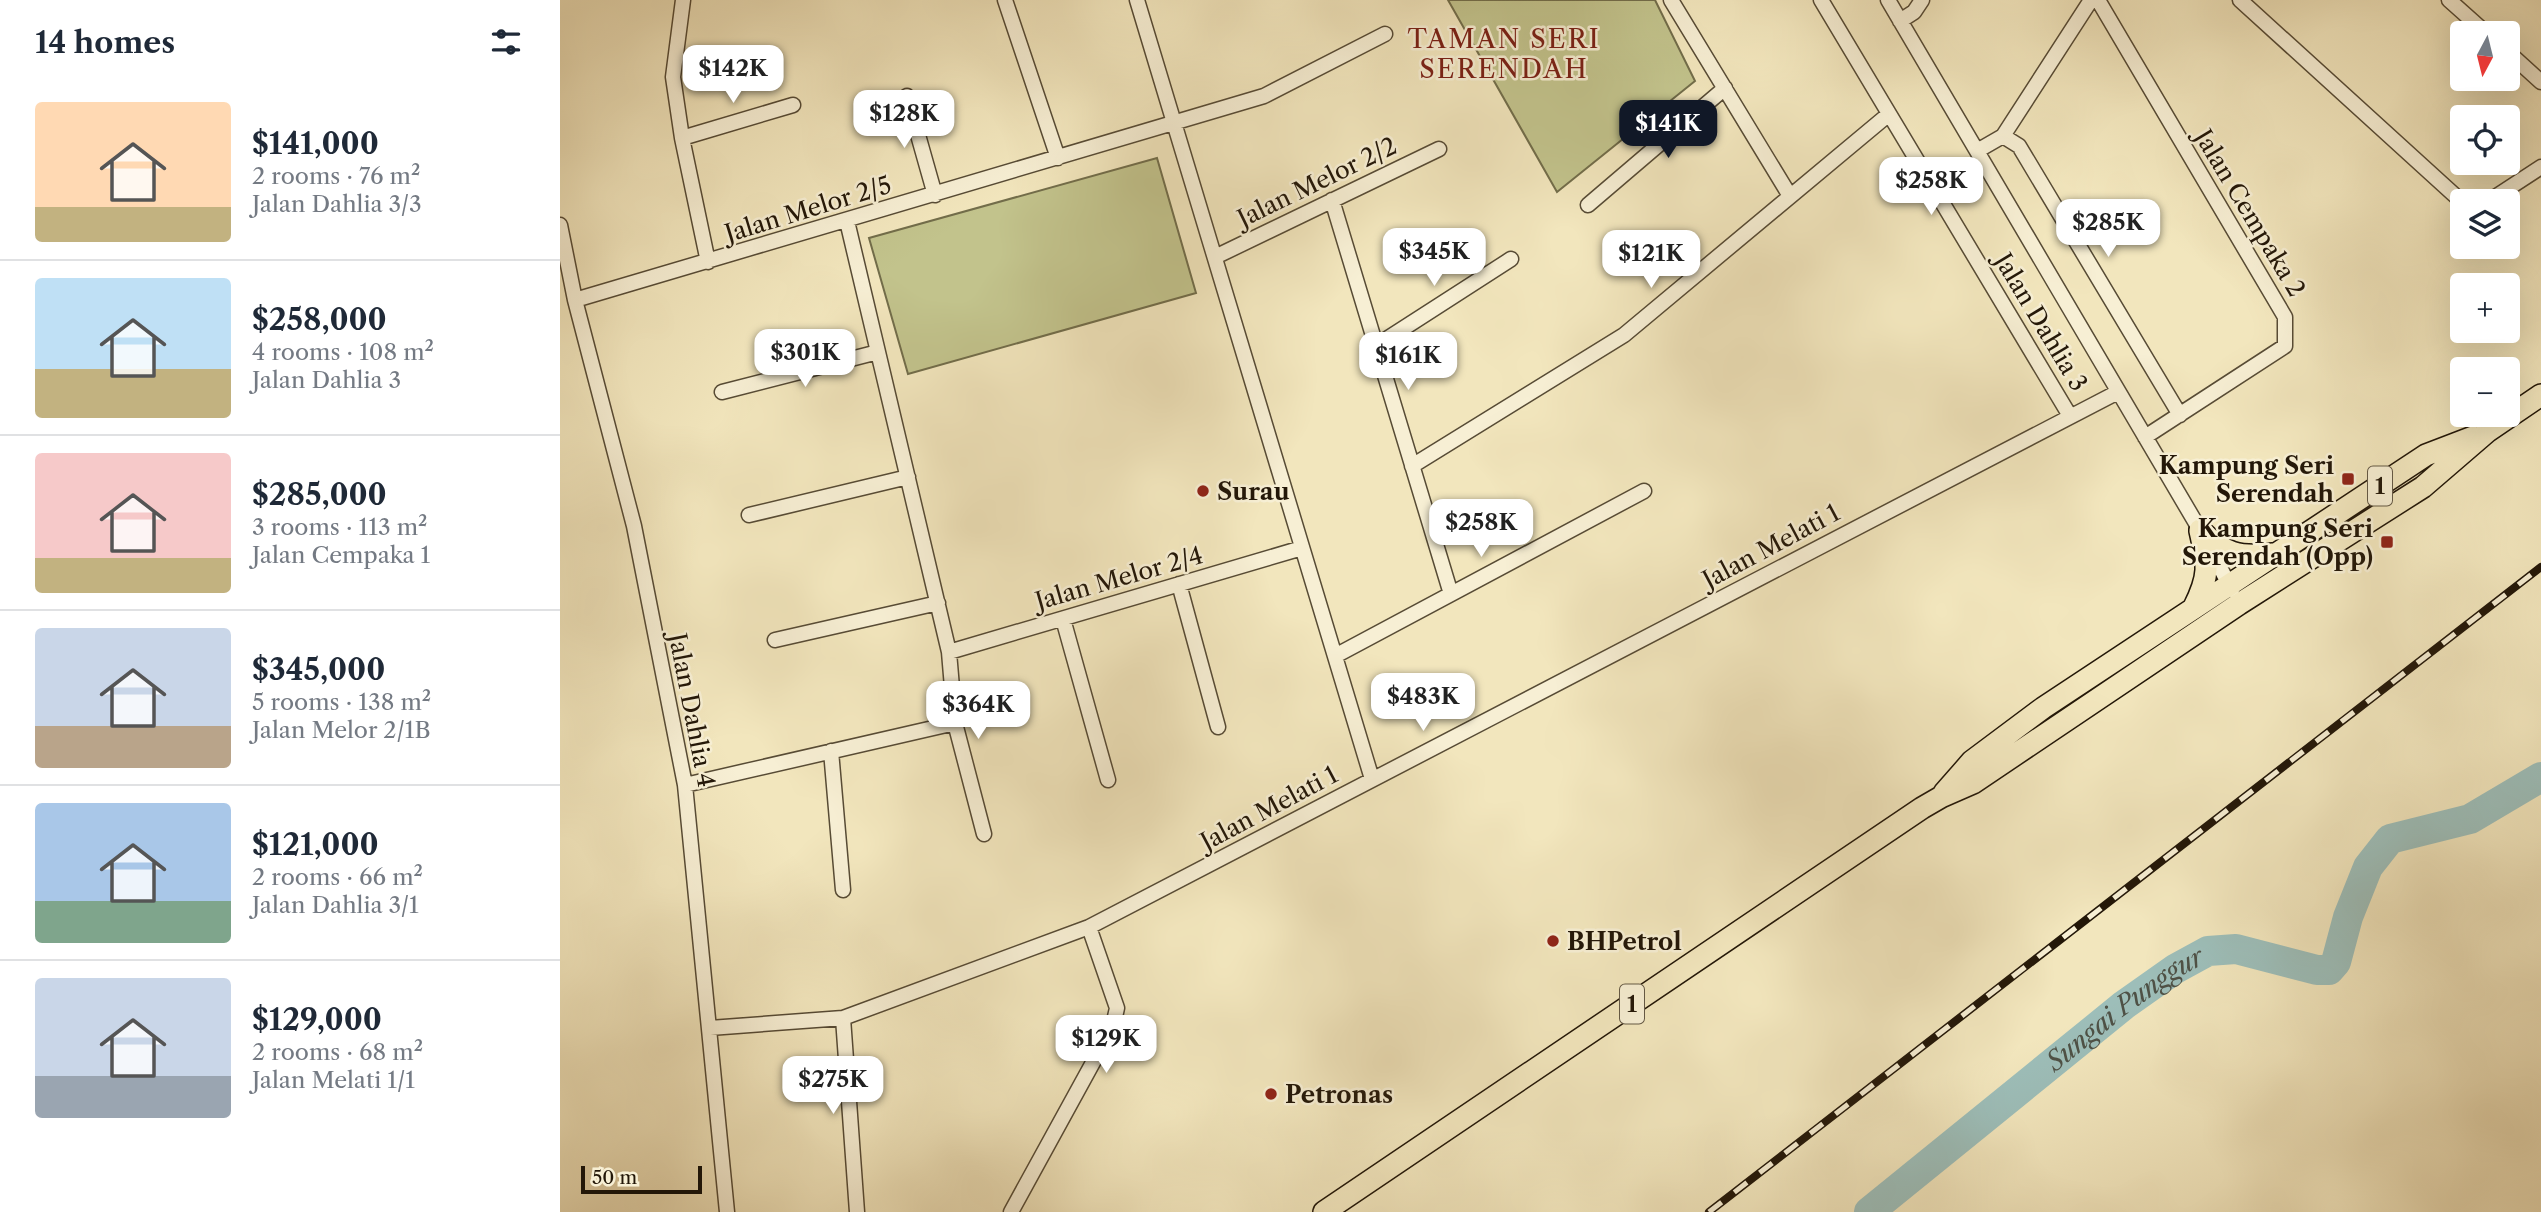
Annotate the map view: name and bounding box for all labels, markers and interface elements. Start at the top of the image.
north arrow [2450,21,2520,91]
map controls [2450,21,2520,427]
icon: filters [487,23,525,61]
district label: TAMAN SERI SERENDAH [1407,23,1601,85]
text: 14 homes [35,24,175,61]
pin: $142K [684,46,782,105]
text: $142K [699,54,767,82]
pin: $128K [855,90,953,150]
text: $128K [869,99,939,127]
pin: $141K [1619,100,1717,160]
button: locate [2450,105,2520,175]
text: $141K [1635,109,1701,137]
street label: Jalan Cempaka 2 [2187,121,2311,302]
text: $141,000 [252,125,379,162]
icon: home [91,130,175,214]
street label: Jalan Melor 2/2 [1229,131,1401,235]
pin: $258K [1882,158,1980,217]
text: 2 rooms · 76 m² [252,162,420,190]
text: $258K [1895,166,1967,194]
street label: Jalan Melor 2/5 [718,170,895,249]
button: layers [2450,189,2520,259]
text: Jalan Dahlia 3/3 [252,190,422,218]
pin: $285K [2059,200,2157,259]
text: $285K [2072,208,2144,236]
pin: $345K [1385,229,1483,288]
pin: $121K [1602,230,1700,290]
text: $345K [1399,237,1469,265]
text: $121K [1618,239,1684,267]
street label: Jalan Dahlia 3 [1986,244,2093,396]
button: + [2450,273,2520,343]
text: $258,000 [252,301,387,338]
icon: home [91,306,175,390]
pin: $301K [756,330,854,389]
pin: $161K [1359,332,1457,392]
text: 4 rooms · 108 m² [252,338,434,366]
text: $301K [770,338,840,366]
text: $161K [1375,341,1441,369]
button: − [2450,357,2520,427]
text: Jalan Dahlia 3 [252,366,401,394]
place label: Kampung Seri Serendah [2159,451,2335,508]
road number: 1 [2368,466,2392,506]
marker: Kampung Seri Serendah [2340,471,2356,487]
text: $285,000 [252,476,387,513]
place label: Surau [1217,477,1290,506]
icon: home [91,481,175,565]
marker: Surau [1195,483,1211,499]
street label: Jalan Melati 1 [1694,498,1845,596]
pin: $258K [1432,500,1530,559]
text: $258K [1445,508,1517,536]
text: 3 rooms · 113 m² [252,513,428,541]
place label: Kampung Seri Serendah (Opp) [2182,514,2373,571]
marker: Kampung Seri Serendah (Opp) [2379,534,2395,550]
street label: Jalan Melor 2/4 [1028,540,1206,617]
text: Jalan Cempaka 1 [252,541,430,569]
street label: Jalan Dahlia 4 [662,627,721,789]
text: $345,000 [252,651,385,688]
icon: home [91,656,175,740]
pin: $483K [1374,674,1472,733]
pin: $364K [929,682,1027,741]
text: $483K [1387,682,1459,710]
text: 5 rooms · 138 m² [252,688,431,716]
text: $364K [942,690,1014,718]
text: Jalan Melor 2/1B [252,716,431,744]
street label: Jalan Melati 1 [1192,760,1343,858]
text: $121,000 [252,826,379,863]
icon: home [91,831,175,915]
text: 2 rooms · 66 m² [252,863,423,891]
text: Jalan Dahlia 3/1 [252,891,419,919]
place label: BHPetrol [1567,927,1682,956]
marker: BHPetrol [1545,933,1561,949]
water label: Sungai Punggur [2038,939,2211,1079]
road number: 1 [1620,984,1644,1023]
text: $129,000 [252,1001,382,1038]
icon: home [91,1006,175,1090]
pin: $129K [1057,1016,1155,1075]
text: $129K [1072,1024,1140,1052]
text: 2 rooms · 68 m² [252,1038,423,1066]
pin: $275K [784,1056,882,1116]
text: $275K [798,1065,868,1093]
text: Jalan Melati 1/1 [252,1066,415,1094]
place label: Petronas [1285,1080,1393,1109]
marker: Petronas [1263,1086,1279,1102]
scale bar [581,1163,702,1195]
text: 50 m [592,1166,637,1189]

